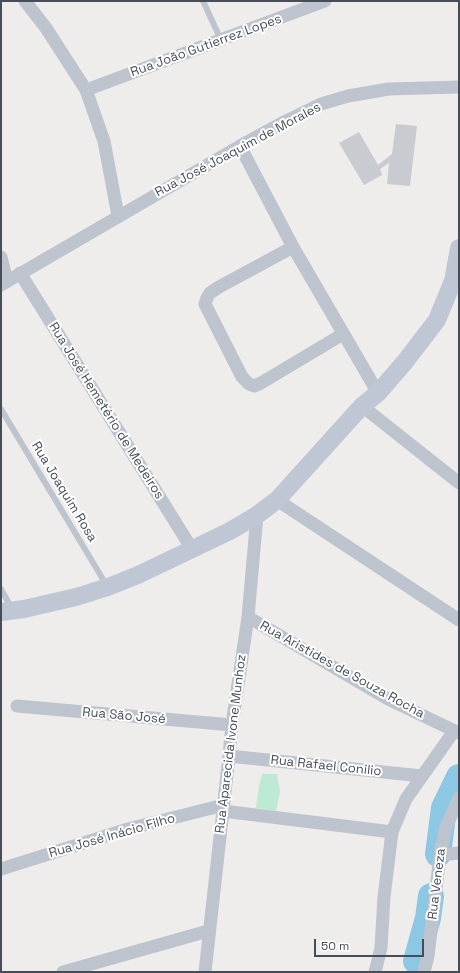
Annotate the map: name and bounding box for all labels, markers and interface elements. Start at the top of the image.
street label: Rua João Gutierrez Lopes [128,11,284,81]
street label: Rua José Joaquim de Morales [152,100,324,200]
street label: Rua José Hemetério de Medeiros [45,320,167,502]
street label: Rua Joaquim Rosa [28,439,100,545]
street label: Rua Aristides de Souza Rocha [257,618,427,722]
street label: Rua Aparecida Ivone Munhoz [212,654,250,834]
street label: Rua São José [82,705,166,727]
street label: Rua Rafael Conilio [270,752,382,780]
street label: Rua José Inácio Filho [47,811,177,861]
street label: Rua Veneza [425,847,449,921]
scale bar [316,931,426,957]
text: 50 m [321,938,349,954]

